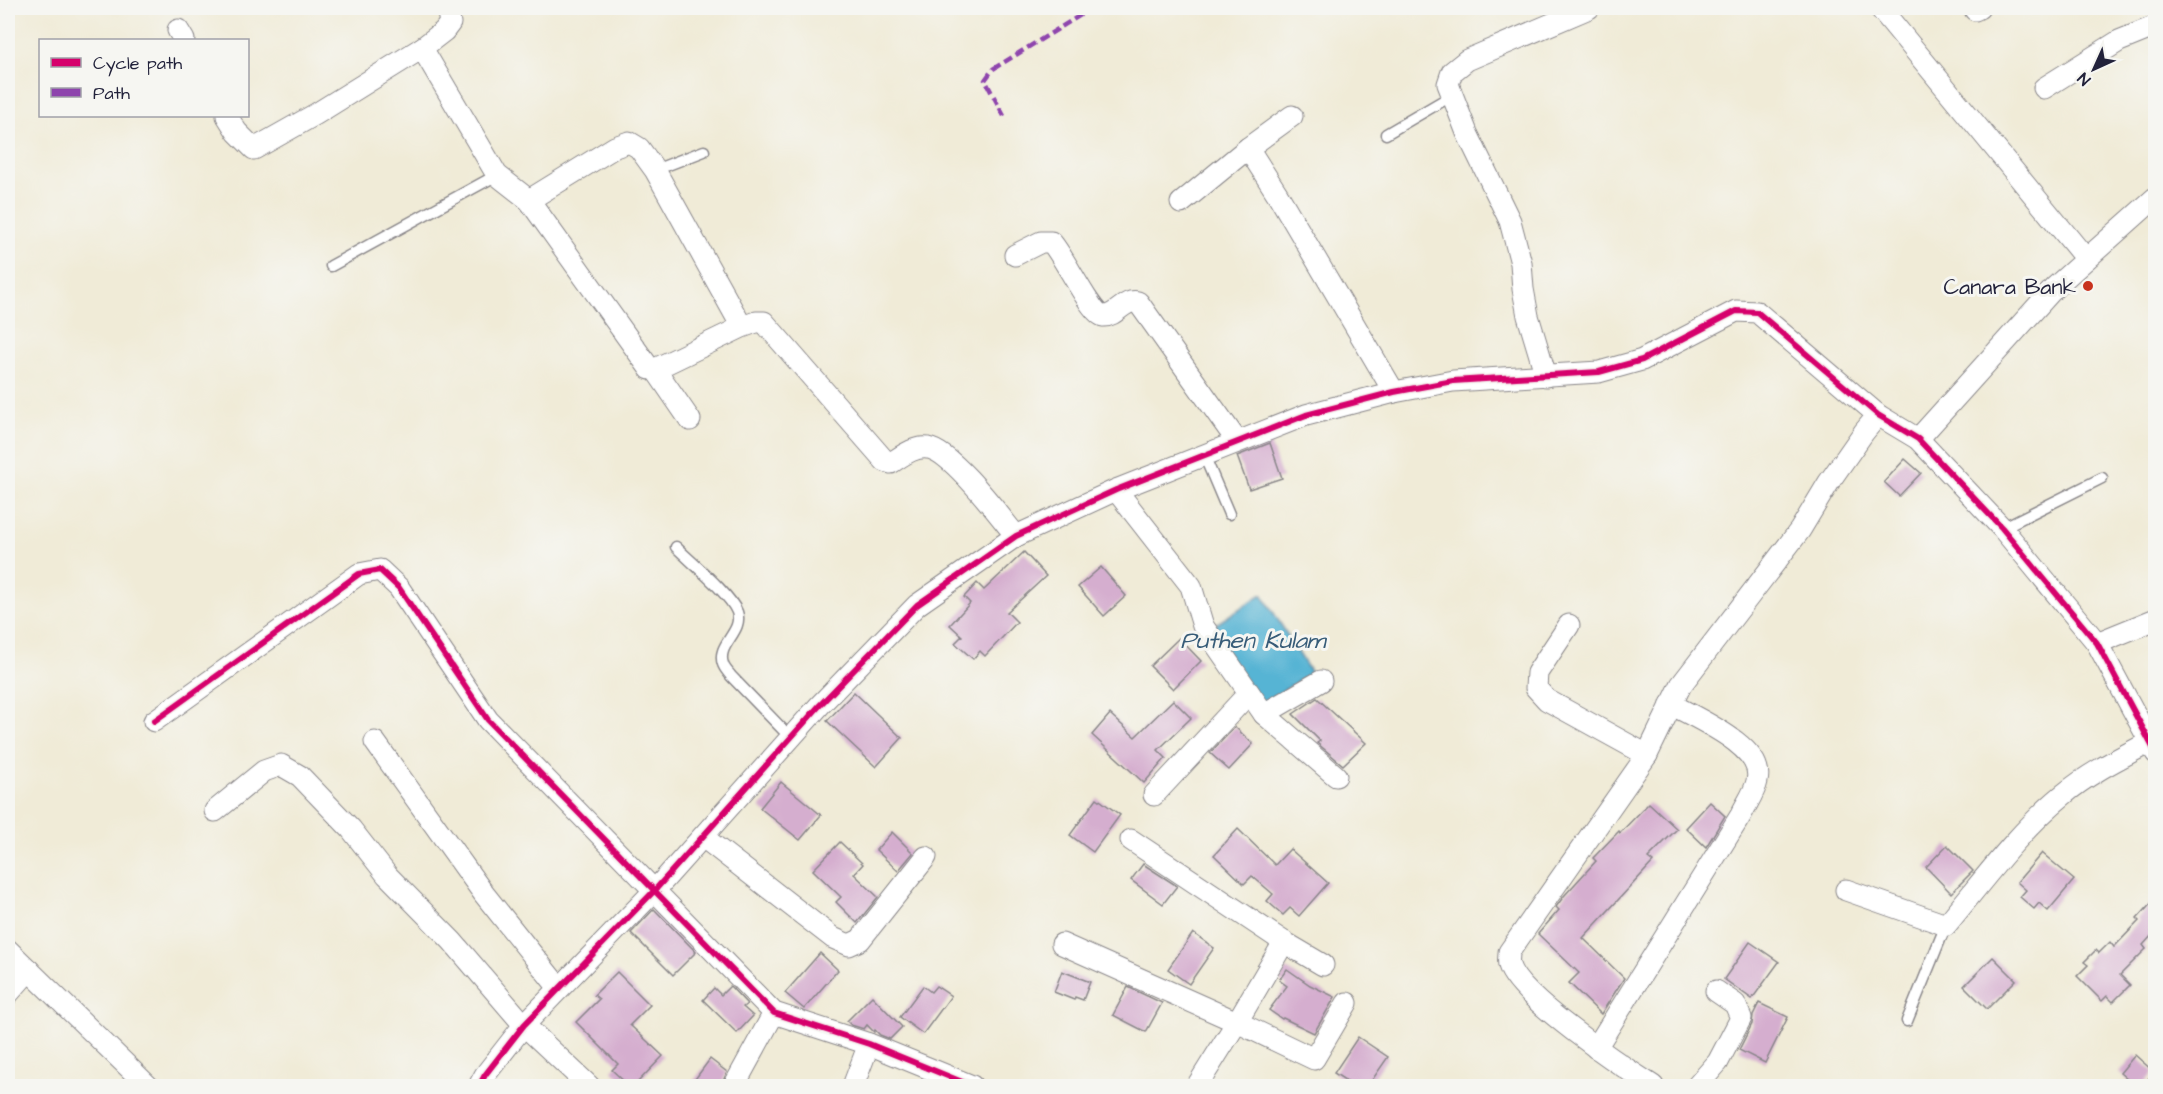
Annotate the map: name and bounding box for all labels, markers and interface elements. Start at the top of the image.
legend [39,39,249,117]
north arrow [2064,39,2124,99]
text: Cycle path [93,51,182,77]
text: N [2073,68,2095,90]
text: Path [93,81,130,106]
place label: Canara Bank [1944,272,2076,303]
marker: Canara Bank [2081,279,2095,293]
water label: Puthen Kulam [1180,624,1328,658]

